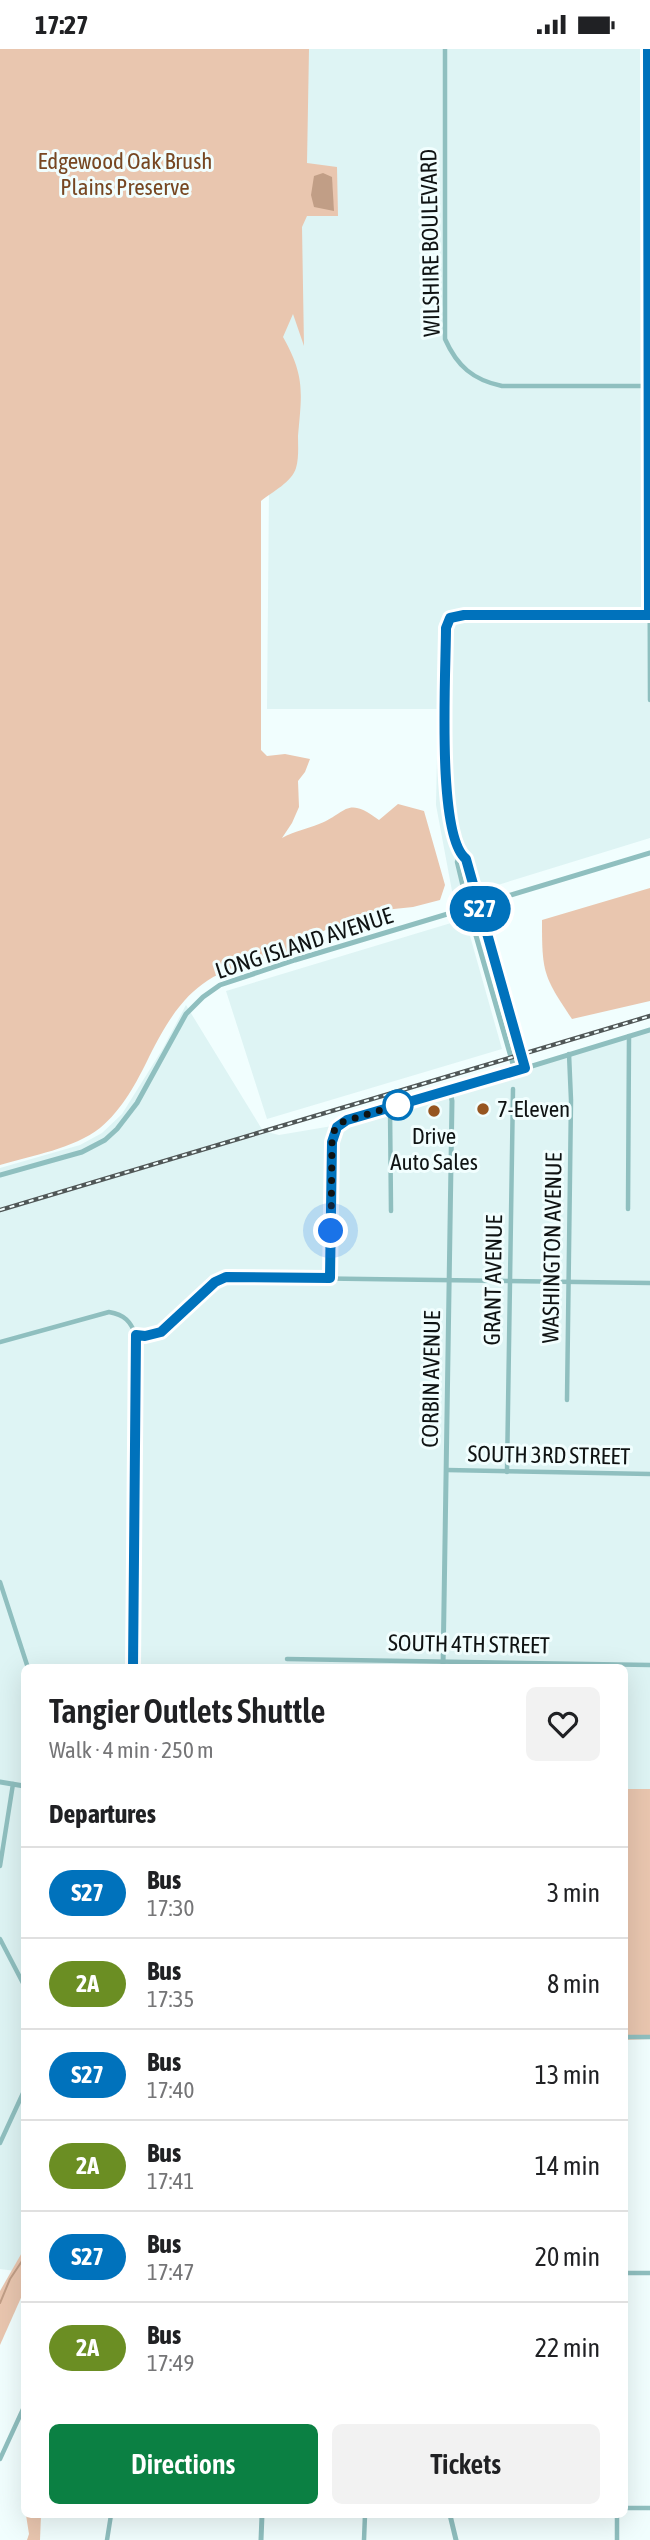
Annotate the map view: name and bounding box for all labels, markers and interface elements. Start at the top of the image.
text: 17:27 [35,10,89,40]
park label: Edgewood Oak Brush Plains Preserve [38,148,212,200]
street label: WILSHIRE BOULEVARD [415,149,445,337]
line badge: S27 [440,886,520,932]
text: S27 [464,895,496,922]
street label: LONG ISLAND AVENUE [212,902,396,984]
unlabelled marker [383,1090,413,1120]
place label: 7-Eleven [497,1096,570,1122]
marker: 7-Eleven [475,1101,491,1117]
marker: Drive Auto Sales [426,1103,442,1119]
place label: Drive Auto Sales [390,1123,478,1175]
street label: WASHINGTON AVENUE [537,1152,567,1344]
your location [313,1213,348,1248]
street label: GRANT AVENUE [479,1214,507,1346]
street label: CORBIN AVENUE [417,1310,445,1448]
street label: SOUTH 3RD STREET [467,1441,631,1469]
street label: SOUTH 4TH STREET [388,1630,550,1658]
button: heart [526,1687,600,1761]
text: Tangier Outlets Shuttle [49,1692,326,1730]
text: Walk · 4 min · 250 m [49,1737,213,1763]
text: Departures [49,1799,156,1829]
text: Bus [147,1865,181,1895]
text: 3 min [547,1878,600,1908]
text: S27 [71,1879,104,1906]
text: 17:30 [147,1895,194,1921]
text: Bus [147,1956,181,1986]
text: 8 min [547,1969,600,1999]
text: 2A [76,1970,99,1997]
text: 17:35 [147,1986,194,2012]
text: Bus [147,2047,181,2077]
text: 13 min [535,2060,600,2090]
text: S27 [71,2061,104,2088]
text: 17:40 [147,2077,194,2103]
text: Bus [147,2138,181,2168]
text: 14 min [535,2151,600,2181]
text: 2A [76,2152,99,2179]
text: 17:41 [147,2168,194,2194]
text: Bus [147,2229,181,2259]
text: 20 min [535,2242,600,2272]
text: S27 [71,2243,104,2270]
text: 17:47 [147,2259,194,2285]
text: Bus [147,2320,181,2350]
text: 22 min [535,2333,600,2363]
text: 2A [76,2334,99,2361]
text: 17:49 [147,2350,194,2376]
button: Directions [49,2424,318,2504]
button: Tickets [332,2424,600,2504]

